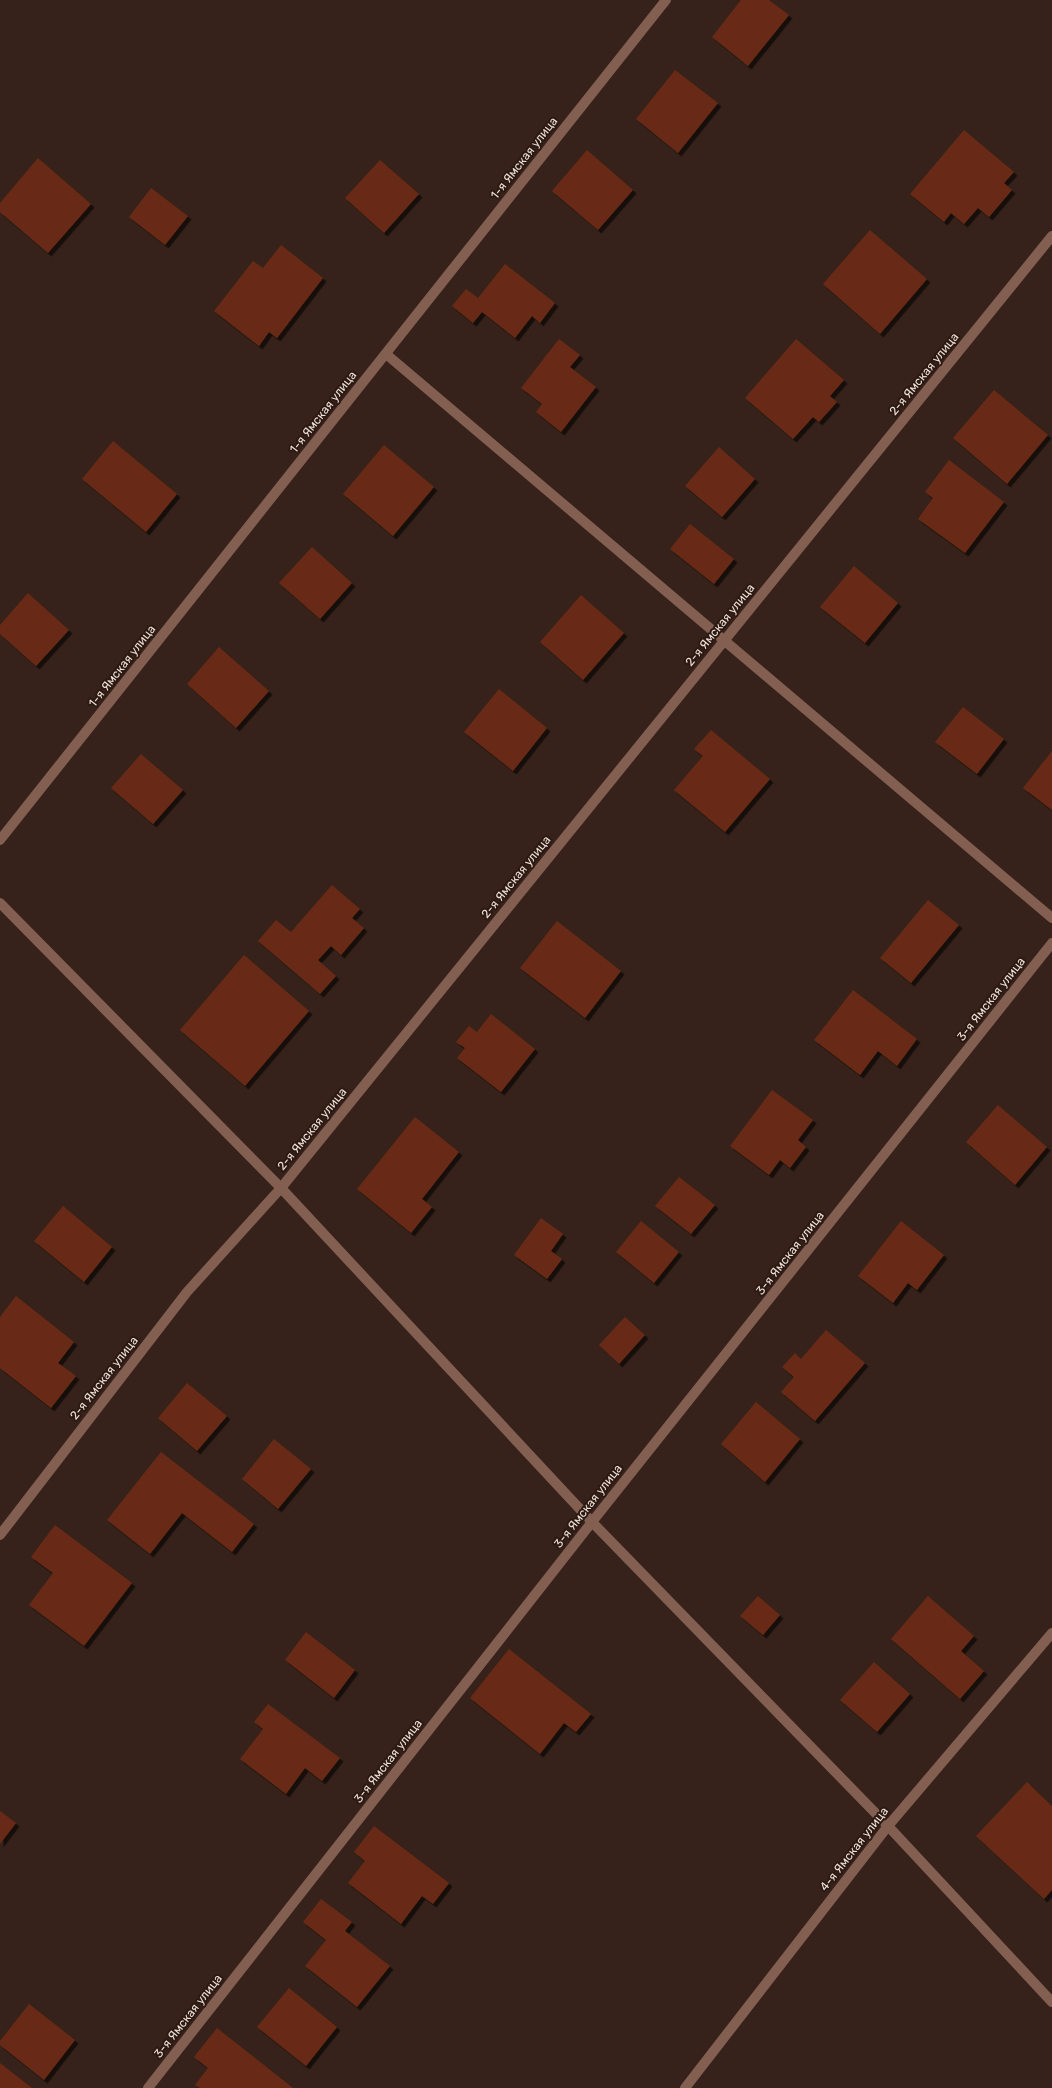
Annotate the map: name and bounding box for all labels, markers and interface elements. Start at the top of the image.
street label: 1-я Ямская улица [488,114,560,202]
street label: 2-я Ямская улица [887,330,961,418]
street label: 1-я Ямская улица [287,368,359,456]
street label: 2-я Ямская улица [683,581,757,669]
street label: 1-я Ямская улица [86,622,158,710]
street label: 2-я Ямская улица [479,833,553,921]
street label: 3-я Ямская улица [954,954,1028,1044]
street label: 2-я Ямская улица [275,1085,349,1173]
street label: 3-я Ямская улица [753,1208,827,1298]
street label: 2-я Ямская улица [67,1334,141,1422]
street label: 3-я Ямская улица [551,1461,625,1551]
street label: 3-я Ямская улица [351,1716,425,1806]
street label: 4-я Ямская улица [817,1804,891,1894]
street label: 3-я Ямская улица [151,1971,225,2061]

